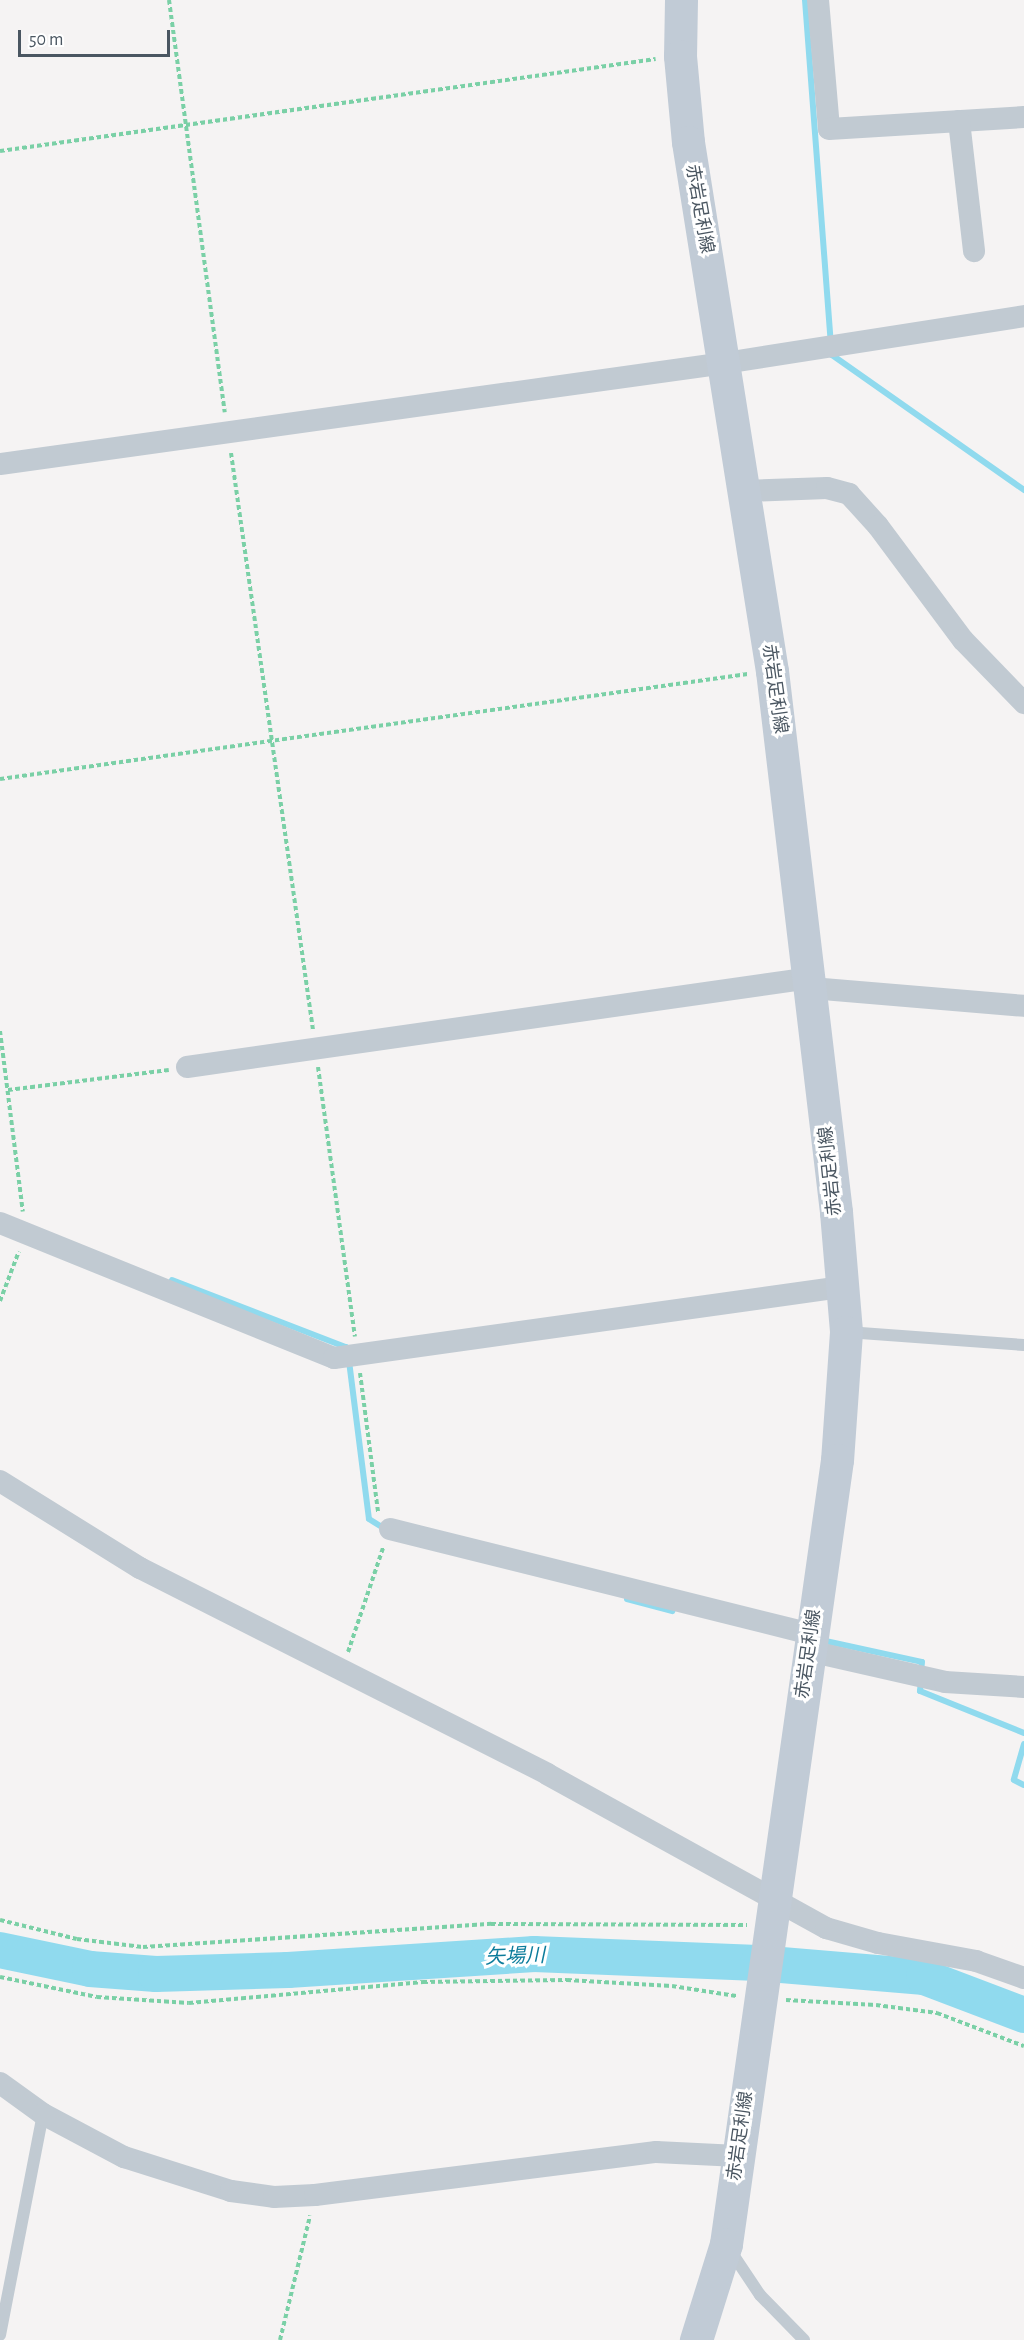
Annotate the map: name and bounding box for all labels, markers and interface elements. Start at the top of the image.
scale bar [21,18,172,56]
text: 50 m [29,31,63,49]
street label: 赤岩足利線 [681,163,717,255]
street label: 赤岩足利線 [757,643,791,735]
street label: 赤岩足利線 [816,1125,846,1217]
street label: 赤岩足利線 [792,1608,826,1700]
water label: 矢場川 [485,1944,545,1970]
street label: 赤岩足利線 [724,2090,758,2182]

